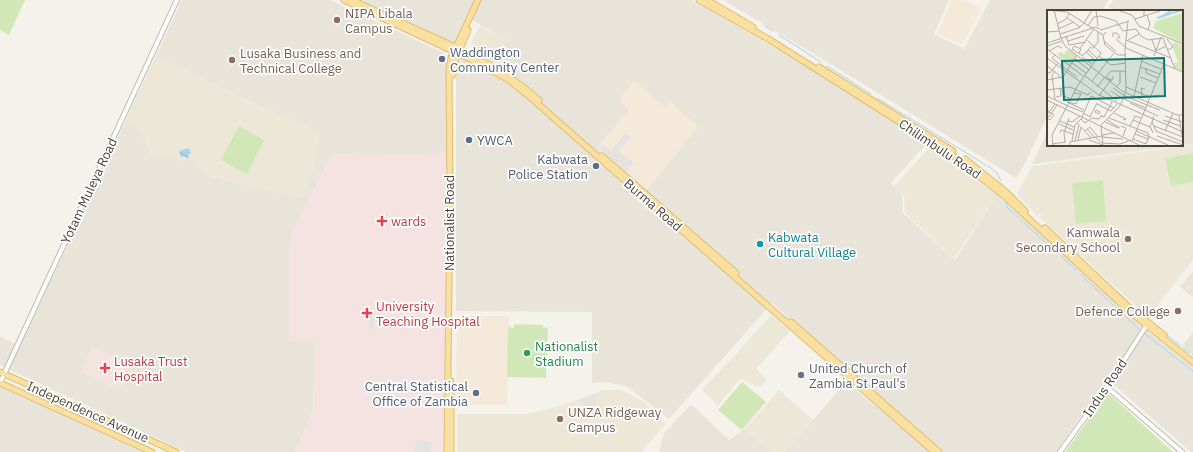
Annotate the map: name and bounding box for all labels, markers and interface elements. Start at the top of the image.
place label: NIPA Libala Campus [345,5,413,37]
inset map [1047,10,1183,146]
marker: NIPA Libala Campus [332,15,342,25]
place label: Waddington Community Center [450,44,559,76]
place label: Lusaka Business and Technical College [240,45,361,77]
marker: Waddington Community Center [437,54,447,64]
marker: Lusaka Business and Technical College [227,55,237,65]
street label: Chilimbulu Road [896,115,984,183]
place label: YWCA [477,132,513,149]
street label: Yotam Muleya Road [57,135,121,247]
marker: YWCA [464,135,474,145]
place label: Kabwata Police Station [508,151,588,183]
marker: Kabwata Police Station [591,161,601,171]
street label: Nationalist Road [441,175,458,271]
street label: Burma Road [620,175,686,235]
place label: wards [391,213,426,230]
marker: wards [376,215,388,227]
place label: Kamwala Secondary School [1016,224,1120,256]
place label: Kabwata Cultural Village [768,229,856,261]
marker: Kamwala Secondary School [1123,234,1133,244]
marker: Kabwata Cultural Village [755,239,765,249]
place label: University Teaching Hospital [376,298,480,330]
place label: Defence College [1075,303,1170,320]
marker: Defence College [1173,306,1183,316]
marker: University Teaching Hospital [361,307,373,319]
place label: Nationalist Stadium [535,338,598,370]
marker: Nationalist Stadium [522,348,532,358]
place label: Lusaka Trust Hospital [114,353,188,385]
street label: Indus Road [1079,356,1131,420]
place label: United Church of Zambia St Paul's [809,360,907,392]
marker: Lusaka Trust Hospital [99,362,111,374]
marker: United Church of Zambia St Paul's [796,370,806,380]
street label: Independence Avenue [24,377,152,447]
place label: Central Statistical Office of Zambia [365,378,468,410]
marker: Central Statistical Office of Zambia [471,388,481,398]
place label: UNZA Ridgeway Campus [568,404,662,436]
marker: UNZA Ridgeway Campus [555,414,565,424]

